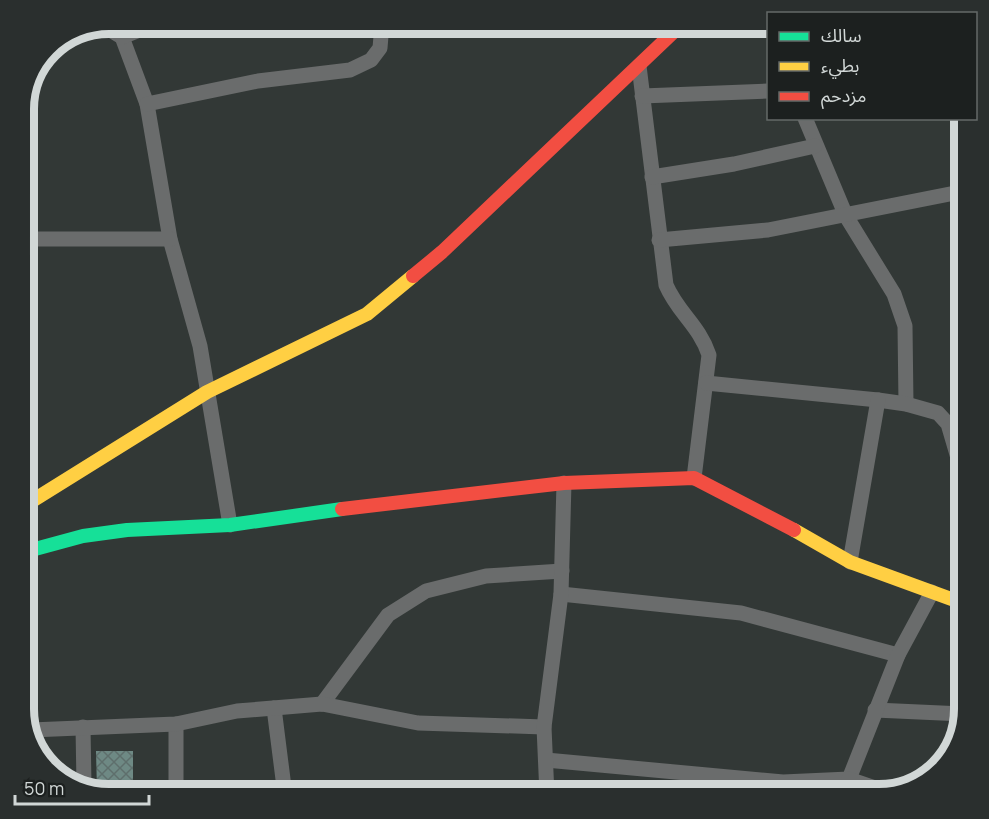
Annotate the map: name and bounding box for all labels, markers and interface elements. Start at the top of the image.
legend [767,12,977,120]
text: سالك [821,23,862,47]
text: بطيء [821,53,859,79]
text: مزدحم [821,83,866,109]
scale bar [15,768,148,806]
text: 50 m [24,776,64,800]

